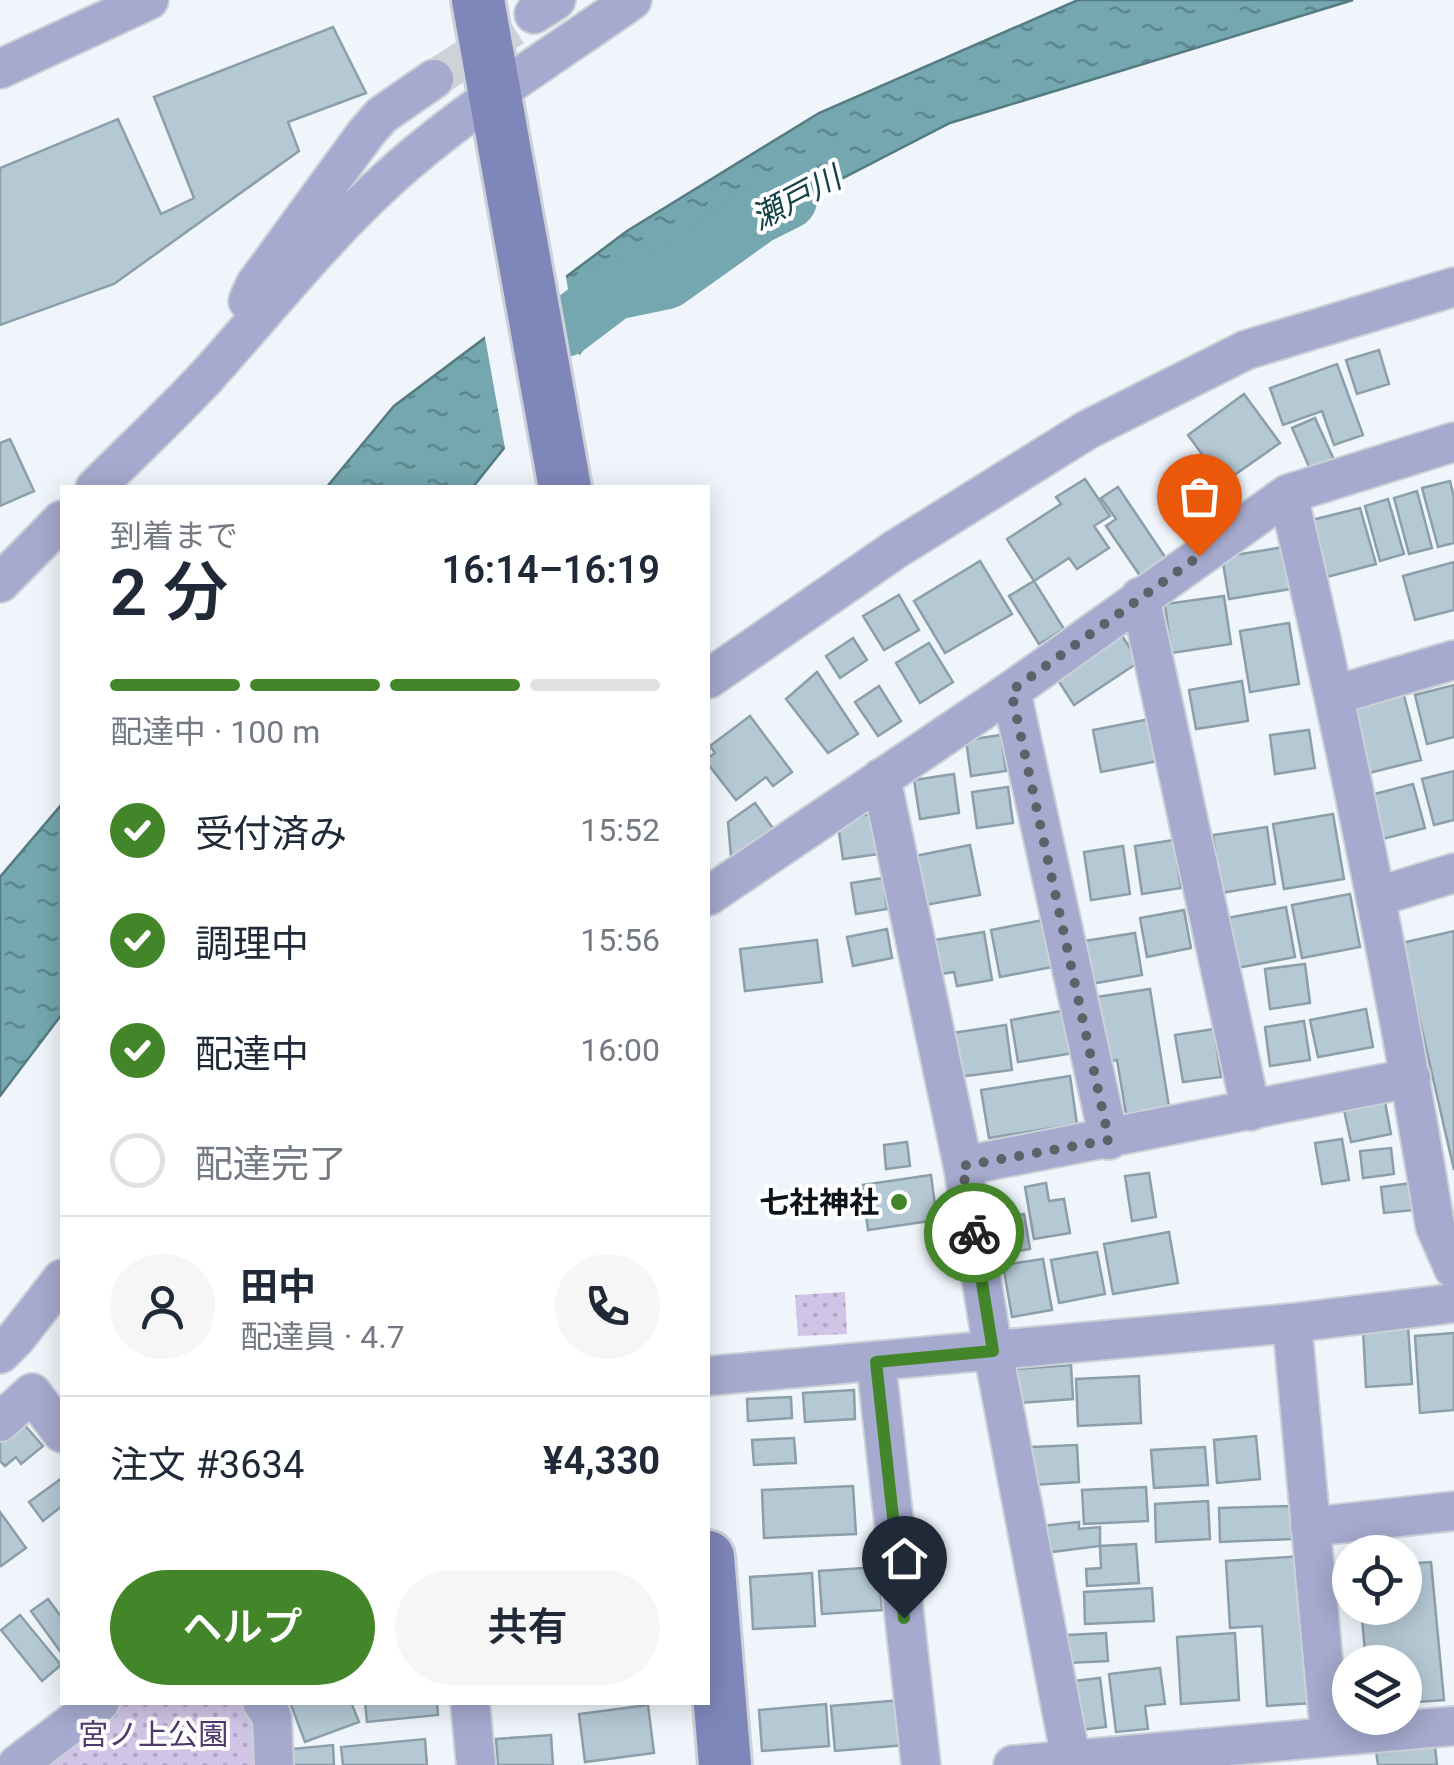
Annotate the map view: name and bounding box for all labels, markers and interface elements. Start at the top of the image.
water label: 瀬戸川 [745,157,850,237]
pin [1157,454,1242,557]
icon: bag [1172,469,1227,524]
text: 到着まで [110,517,238,555]
text: 16:14–16:19 [441,548,660,592]
text: 2 分 [110,555,228,631]
text: 配達中 · 100 m [110,713,320,751]
icon: check [110,803,165,858]
text: 15:52 [580,811,660,849]
text: 受付済み [195,812,347,856]
icon: check [110,913,165,968]
text: 15:56 [580,921,660,959]
text: 調理中 [195,922,309,966]
icon: check [110,1023,165,1078]
text: 16:00 [580,1031,660,1069]
text: 配達中 [195,1032,309,1076]
text: 配達完了 [195,1142,347,1186]
courier [924,1183,1024,1283]
place label: 七社神社 [759,1185,879,1220]
marker: 七社神社 [888,1191,910,1213]
icon: bike [947,1206,1002,1261]
button: person [110,1254,215,1359]
button: phone [555,1254,660,1359]
text: 田中 [240,1265,316,1309]
text: 配達員 · 4.7 [240,1318,405,1356]
text: ¥4,330 [543,1439,660,1483]
text: 注文 #3634 [110,1443,304,1487]
pin [862,1516,947,1619]
icon: home [877,1531,932,1586]
map controls [1332,1535,1422,1735]
button: locate [1332,1535,1422,1625]
button: ヘルプ [110,1570,375,1685]
button: 共有 [395,1570,660,1685]
button: layers [1332,1645,1422,1735]
park label: 宮ノ上公園 [78,1717,228,1752]

